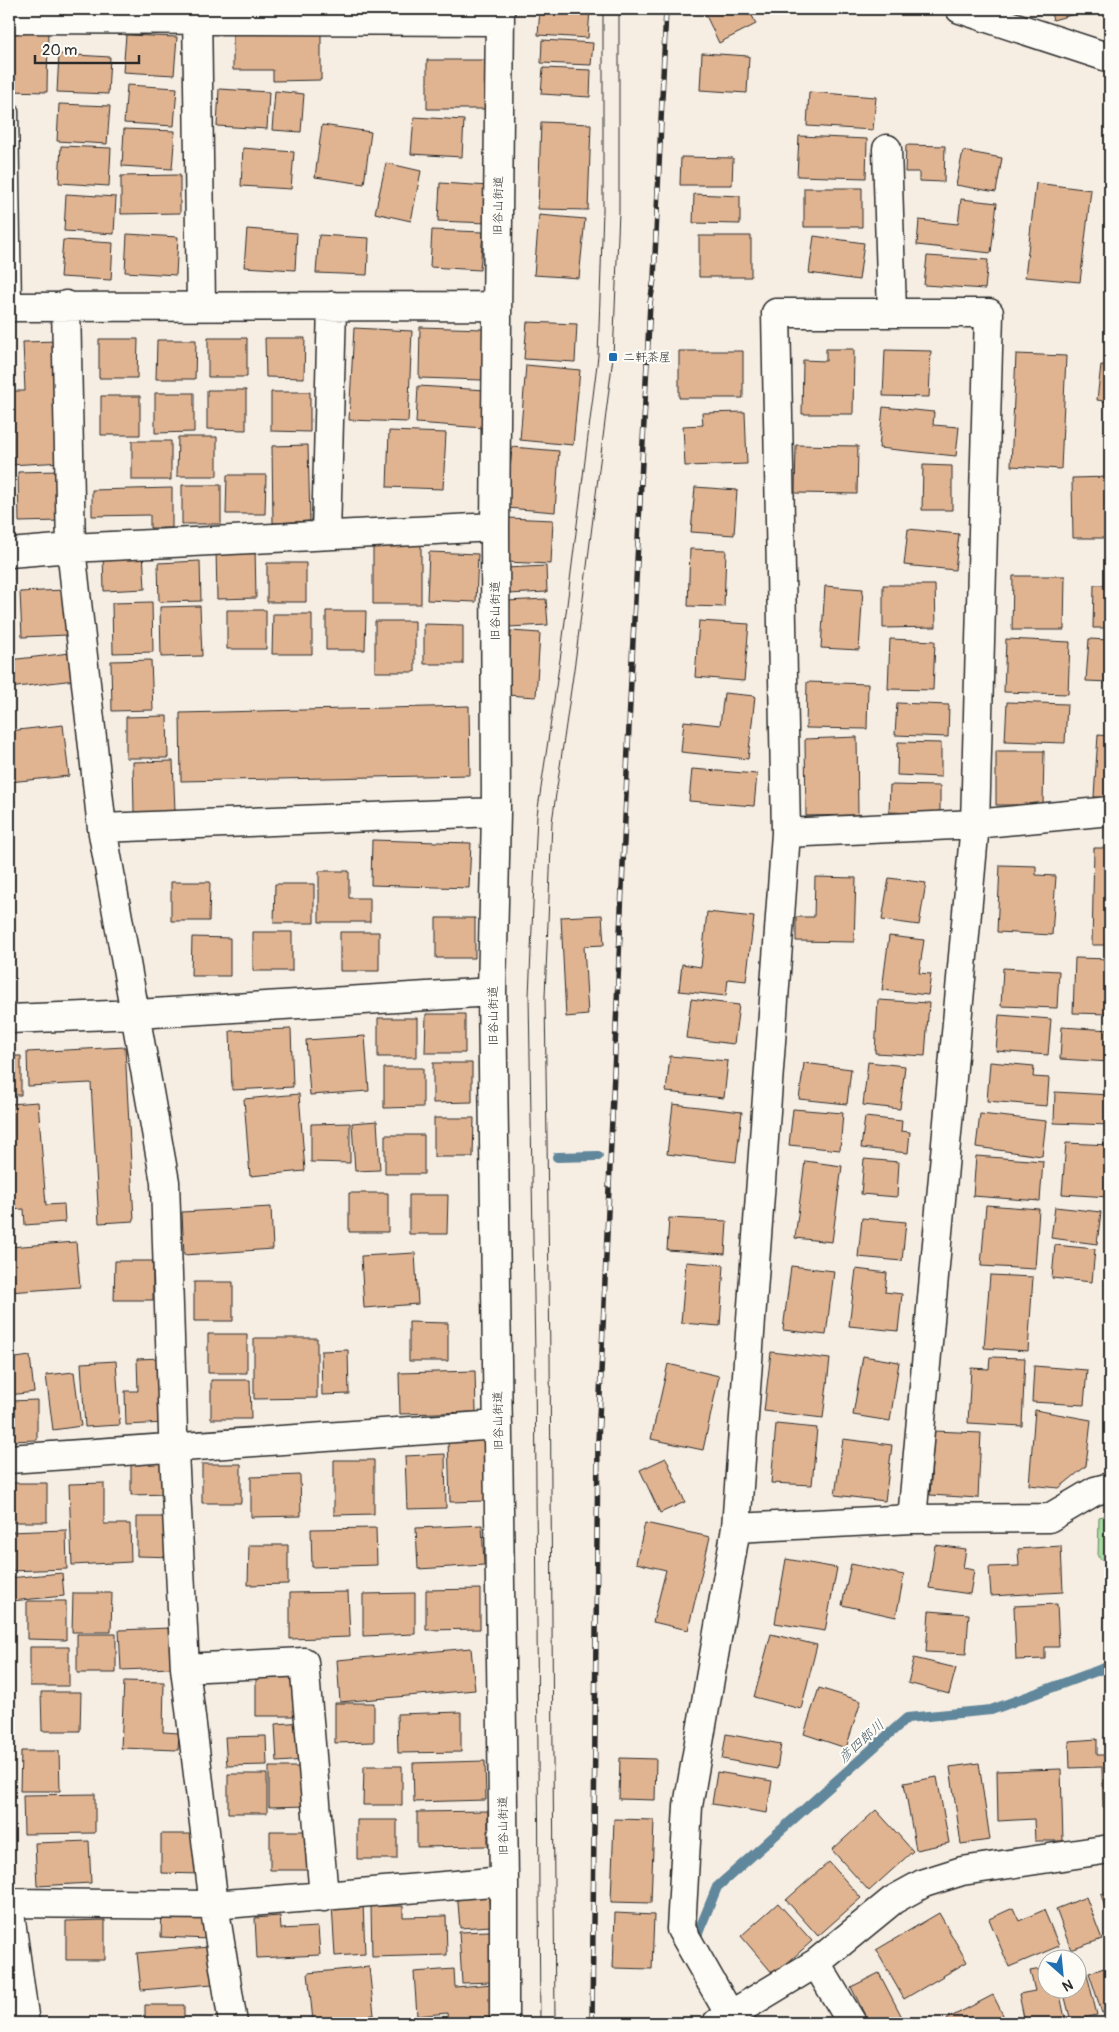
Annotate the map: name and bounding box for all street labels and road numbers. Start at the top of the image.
street label: 旧谷山街道 [490,176,507,236]
street label: 旧谷山街道 [488,581,503,641]
street label: 旧谷山街道 [486,986,501,1046]
street label: 旧谷山街道 [490,1391,507,1451]
street label: 旧谷山街道 [495,1796,512,1856]

